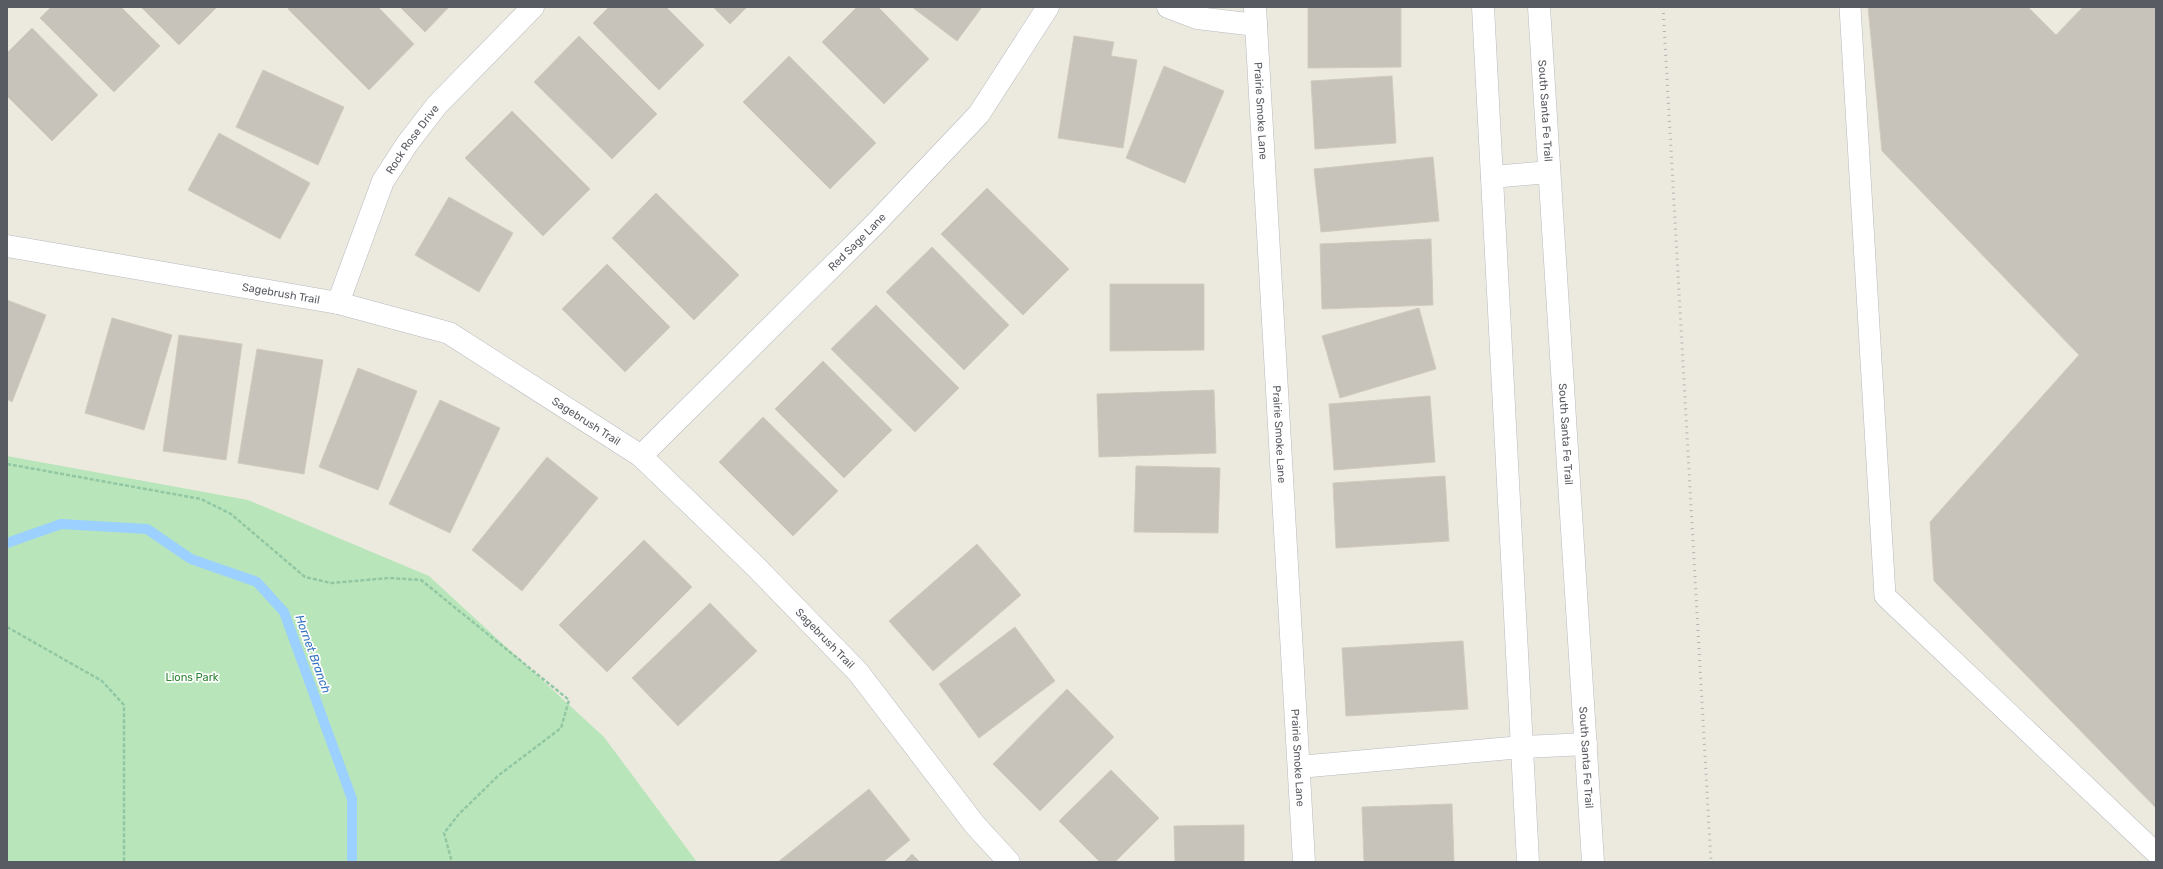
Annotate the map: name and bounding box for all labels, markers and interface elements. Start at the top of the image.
street label: South Santa Fe Trail [1536,59,1555,162]
street label: Prairie Smoke Lane [1252,62,1270,160]
street label: Rock Rose Drive [383,102,441,176]
street label: Red Sage Lane [825,210,888,273]
street label: Sagebrush Trail [241,280,321,306]
street label: South Santa Fe Trail [1556,383,1576,485]
street label: Prairie Smoke Lane [1270,385,1289,484]
street label: Sagebrush Trail [550,394,623,448]
street label: Sagebrush Trail [793,605,857,671]
water label: Hornet Branch [292,613,334,695]
park label: Lions Park [165,671,219,684]
street label: South Santa Fe Trail [1577,706,1596,809]
street label: Prairie Smoke Lane [1289,708,1307,807]

